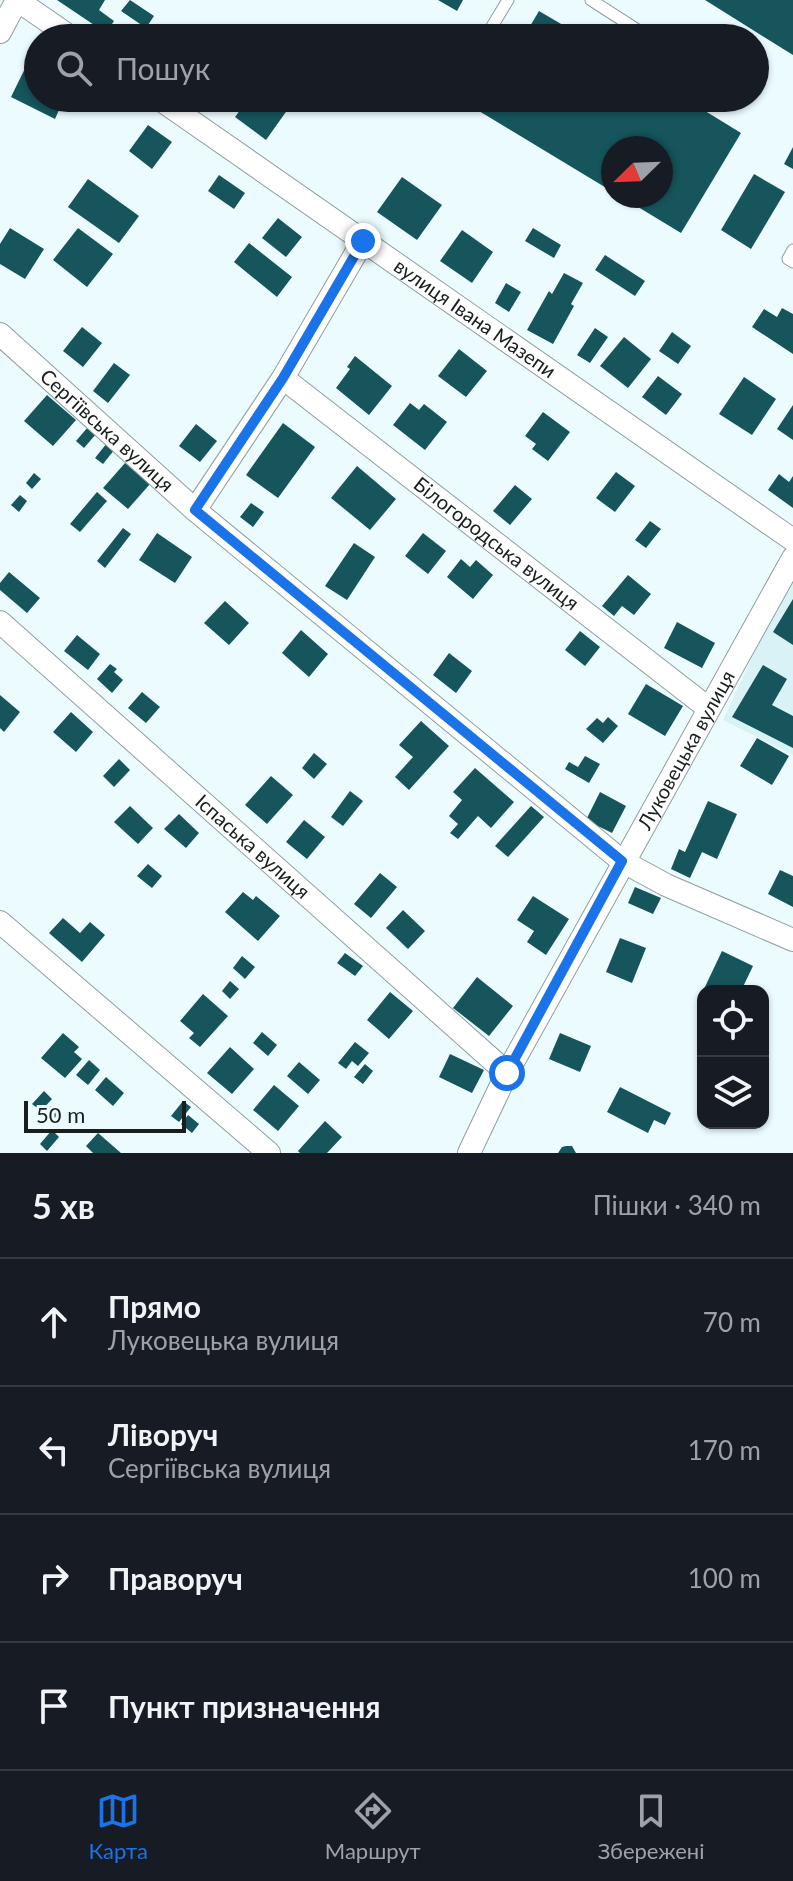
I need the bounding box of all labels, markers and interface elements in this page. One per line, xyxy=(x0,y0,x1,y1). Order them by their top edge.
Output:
search box xyxy=(24,24,769,112)
icon: search xyxy=(52,46,96,90)
text: Пошук xyxy=(116,50,210,86)
north arrow xyxy=(601,136,673,208)
route end xyxy=(345,223,381,259)
street label: вулиця Івана Мазепи xyxy=(390,253,561,382)
street label: Сергіївська вулиця xyxy=(36,363,179,496)
street label: Білогородська вулиця xyxy=(410,471,584,614)
street label: Луковецька вулиця xyxy=(631,666,739,834)
street label: Іспаська вулиця xyxy=(191,789,315,903)
map controls xyxy=(697,985,769,1129)
button: locate xyxy=(697,985,769,1057)
route start xyxy=(489,1055,525,1091)
button: layers xyxy=(697,1057,769,1129)
scale bar xyxy=(24,1097,186,1133)
text: 50 m xyxy=(36,1101,85,1128)
text: 5 хв xyxy=(32,1185,95,1226)
text: Пішки · 340 m xyxy=(593,1189,761,1221)
text: Прямо xyxy=(108,1288,201,1324)
icon: ahead xyxy=(32,1300,76,1344)
text: 70 m xyxy=(703,1306,761,1338)
text: Луковецька вулиця xyxy=(108,1324,339,1356)
text: Ліворуч xyxy=(108,1416,218,1452)
icon: left xyxy=(32,1428,76,1472)
text: 170 m xyxy=(688,1434,761,1466)
text: Сергіївська вулиця xyxy=(108,1452,331,1484)
icon: right xyxy=(32,1556,76,1600)
text: Праворуч xyxy=(108,1560,243,1596)
text: 100 m xyxy=(688,1562,761,1594)
icon: arrive xyxy=(32,1684,76,1728)
text: Пункт призначення xyxy=(108,1688,381,1724)
tab: Карта xyxy=(88,1789,148,1864)
tab: Маршрут xyxy=(325,1789,421,1864)
tab: Збережені xyxy=(598,1789,705,1864)

